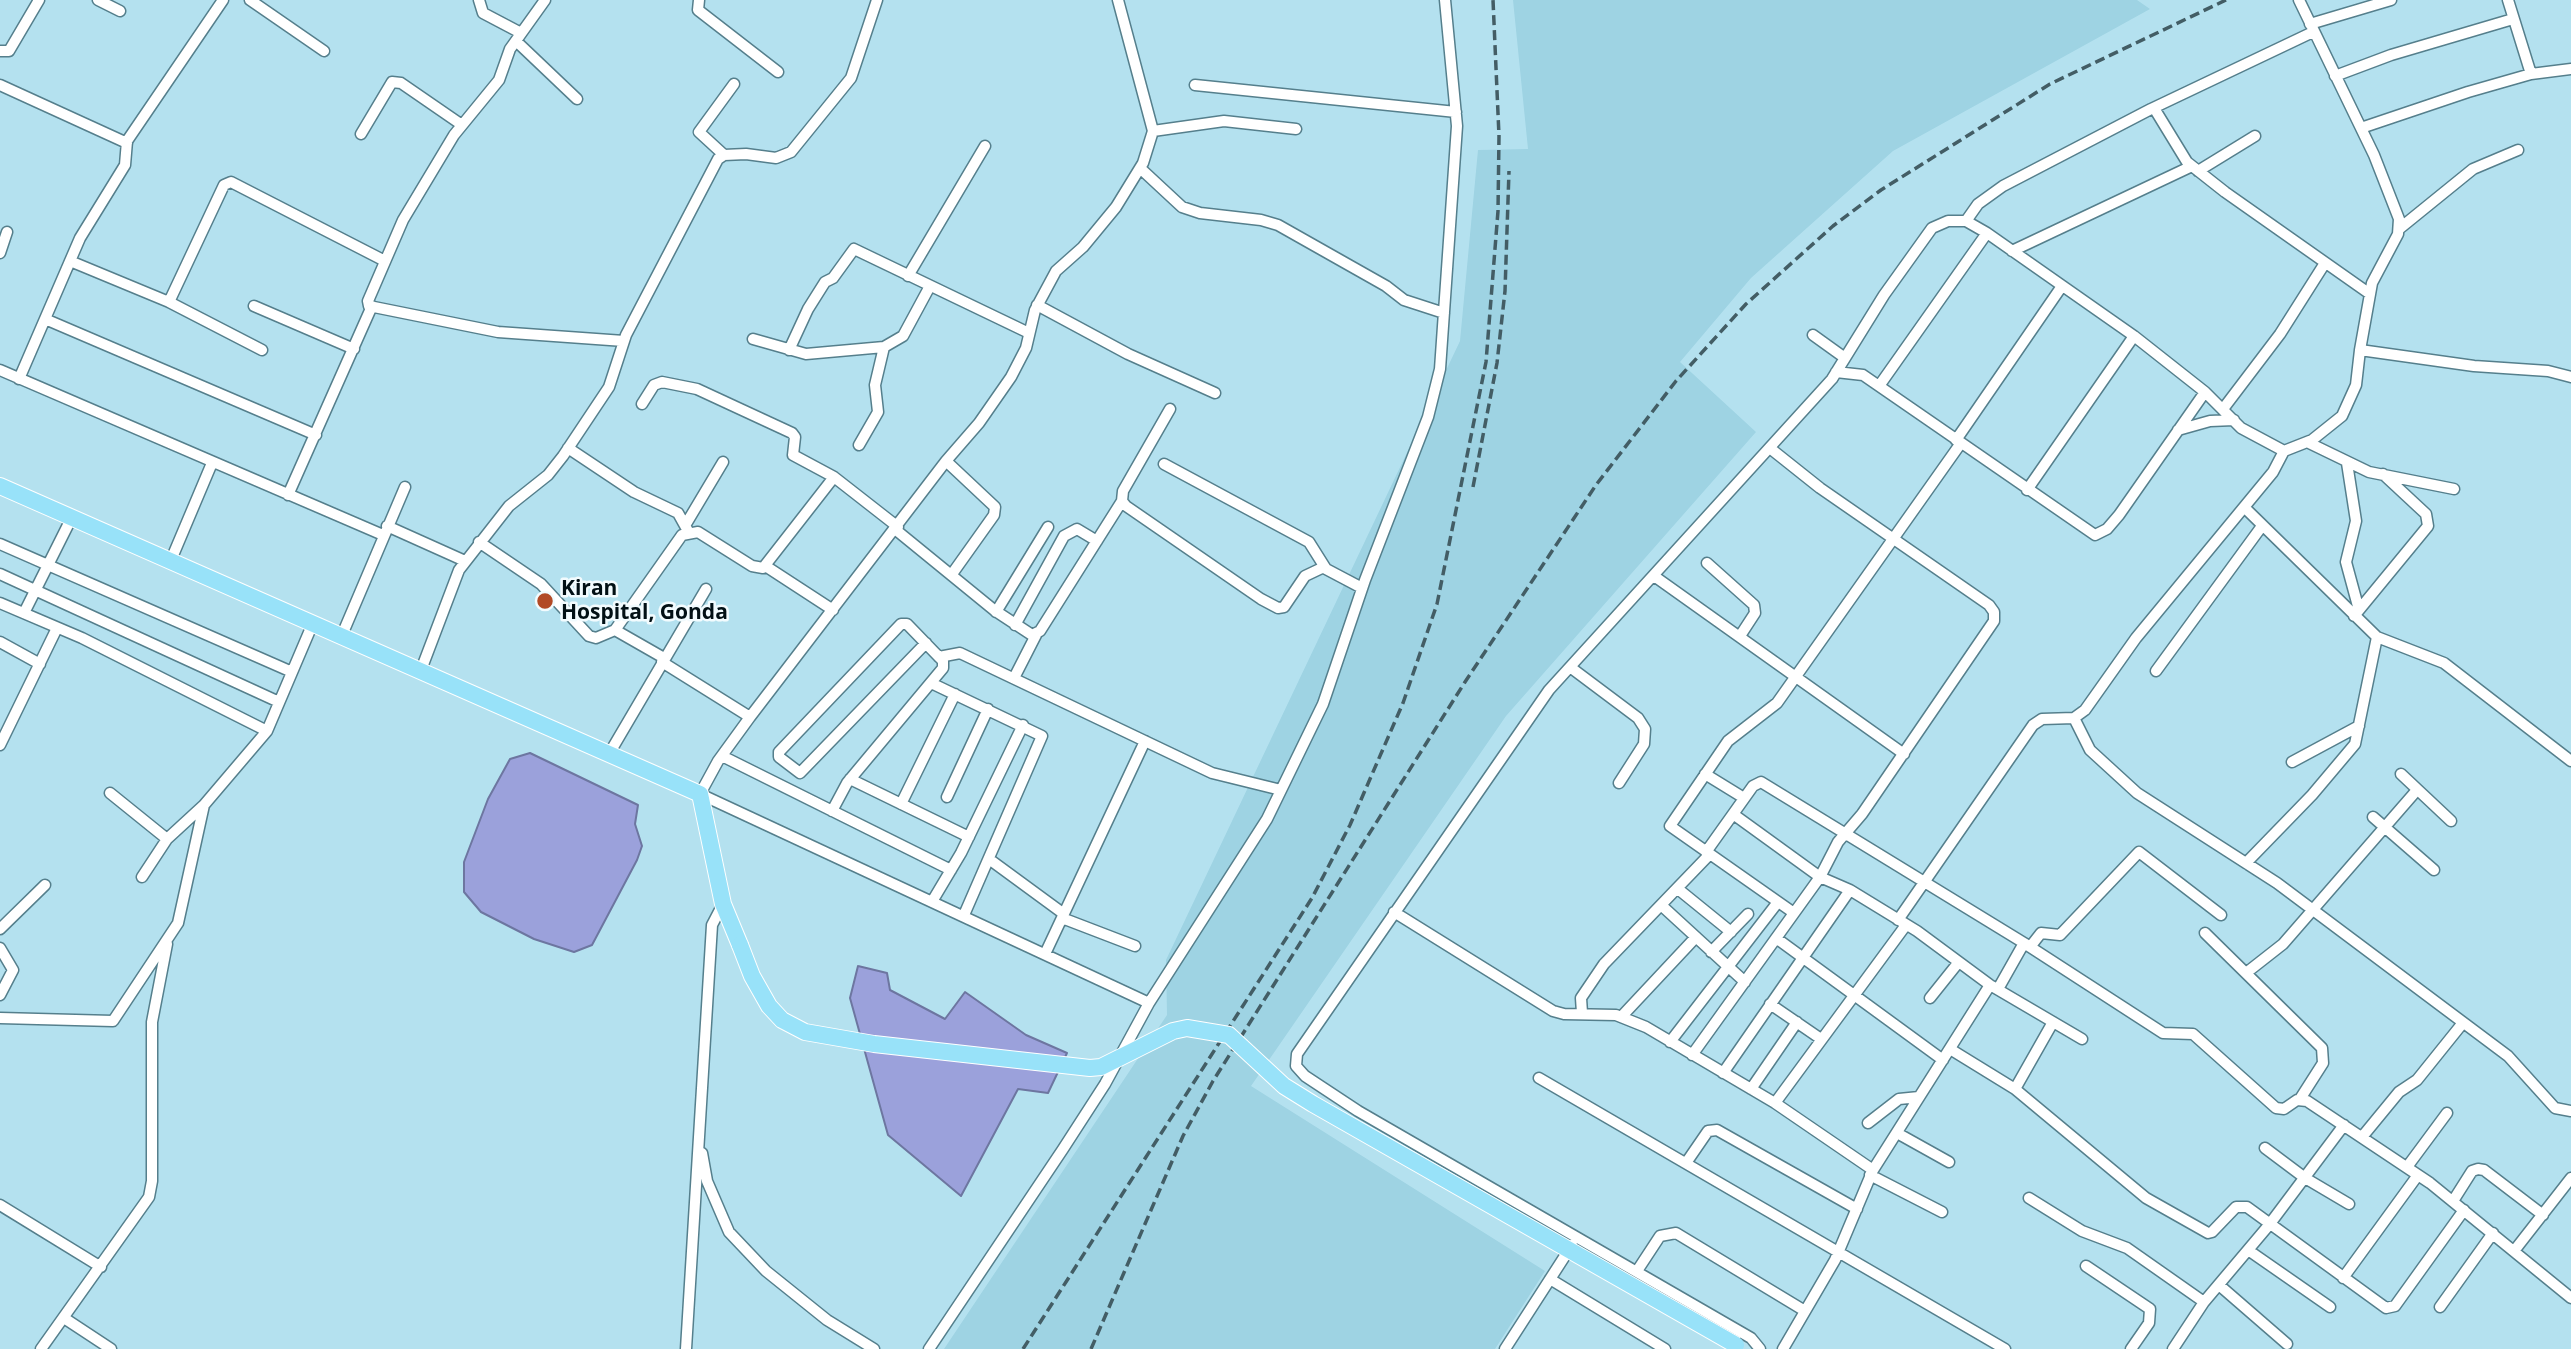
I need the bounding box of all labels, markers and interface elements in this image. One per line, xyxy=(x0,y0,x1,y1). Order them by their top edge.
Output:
place label: Kiran Hospital, Gonda xyxy=(561,576,728,626)
marker: Kiran Hospital, Gonda xyxy=(535,591,555,611)

